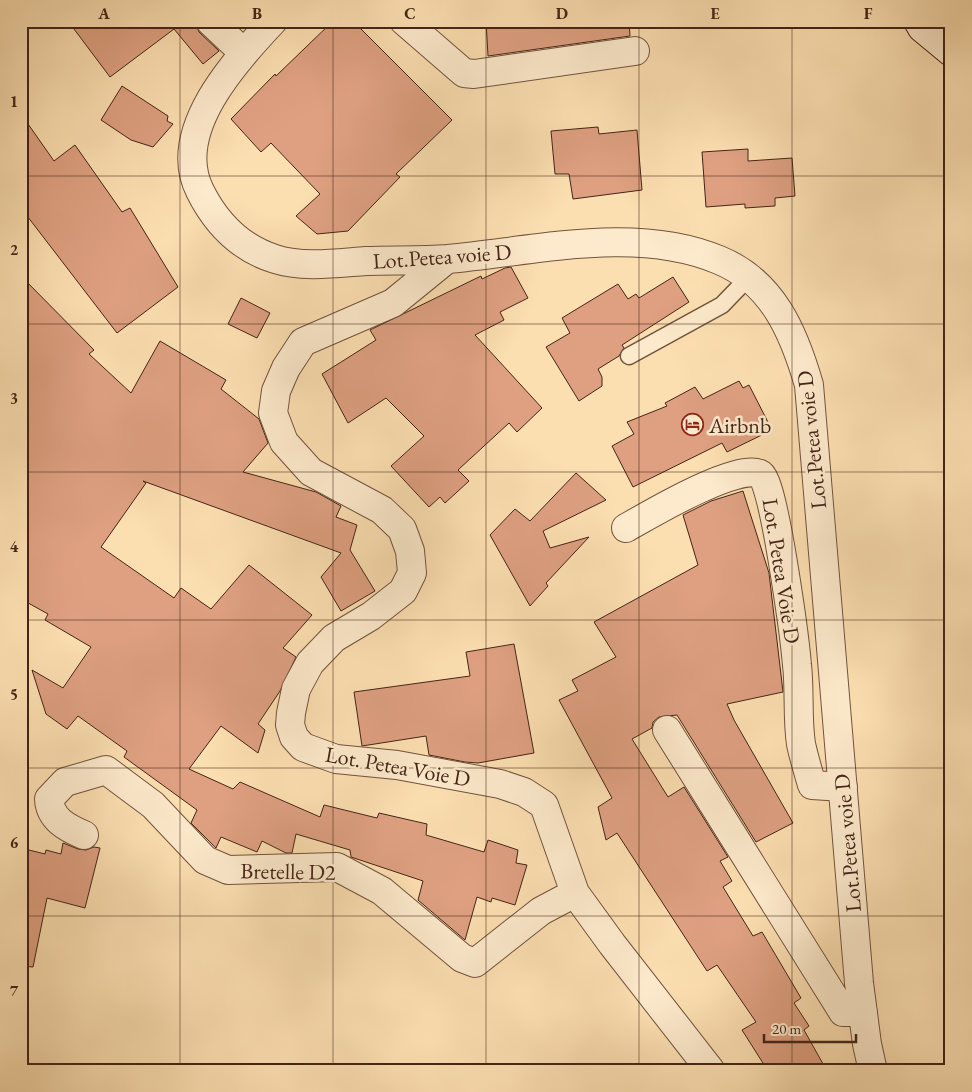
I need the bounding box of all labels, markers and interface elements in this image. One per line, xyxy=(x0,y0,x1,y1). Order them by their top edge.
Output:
text: A xyxy=(97,3,110,24)
text: B xyxy=(252,3,262,24)
text: C xyxy=(404,3,416,24)
text: D xyxy=(556,3,568,24)
text: E xyxy=(710,3,720,24)
text: F xyxy=(864,3,873,24)
text: 1 xyxy=(10,91,18,112)
street label: Lot.Petea voie D xyxy=(372,237,512,276)
text: 2 xyxy=(10,239,19,260)
street label: Lot.Petea voie D xyxy=(790,369,833,511)
text: 3 xyxy=(10,388,18,409)
place label: Airbnb xyxy=(708,411,771,440)
hotel icon: Airbnb xyxy=(681,413,705,437)
street label: Lot. Petea Voie D xyxy=(756,496,807,646)
text: 4 xyxy=(10,536,19,557)
text: 5 xyxy=(10,684,18,705)
street label: Lot. Petea Voie D xyxy=(323,739,473,794)
street label: Lot.Petea voie D xyxy=(827,772,868,913)
text: 6 xyxy=(10,832,19,853)
street label: Bretelle D2 xyxy=(240,856,336,887)
text: 7 xyxy=(10,980,19,1001)
scale bar xyxy=(764,1012,857,1044)
text: 20 m xyxy=(772,1019,801,1038)

